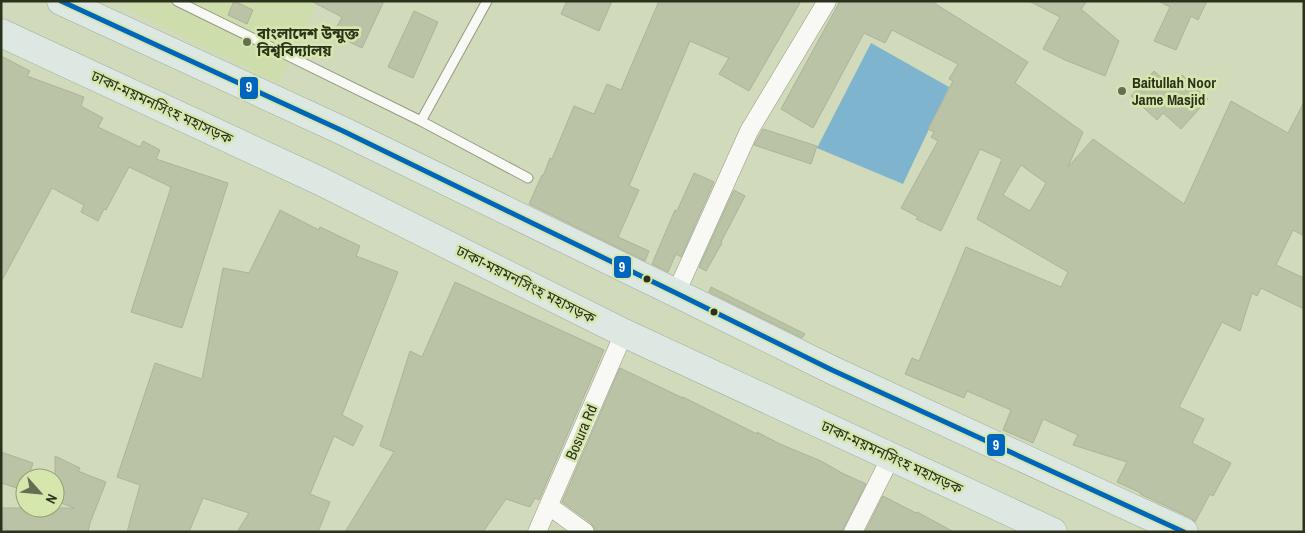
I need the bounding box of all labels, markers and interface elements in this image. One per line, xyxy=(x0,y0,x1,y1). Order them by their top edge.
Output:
place label: বাংলাদেশ উন্মুক্ত বিশ্ববিদ্যালয় xyxy=(256,23,359,61)
marker: বাংলাদেশ উন্মুক্ত বিশ্ববিদ্যালয় xyxy=(241,36,253,48)
street label: ঢাকা-ময়মনসিংহ মহাসড়ক xyxy=(87,65,237,149)
place label: Baitullah Noor Jame Masjid xyxy=(1132,72,1216,110)
line badge: 9 xyxy=(239,76,259,100)
text: 9 xyxy=(246,78,252,96)
marker: Baitullah Noor Jame Masjid xyxy=(1116,85,1128,97)
street label: ঢাকা-ময়মনসিংহ মহাসড়ক xyxy=(452,239,600,329)
line badge: 9 xyxy=(613,255,632,279)
text: 9 xyxy=(619,258,625,276)
unlabelled marker xyxy=(642,274,652,284)
unlabelled marker xyxy=(709,307,719,317)
street label: Bosura Rd xyxy=(560,401,602,463)
street label: ঢাকা-ময়মনসিংহ মহাসড়ক xyxy=(817,415,967,499)
line badge: 9 xyxy=(986,433,1006,457)
text: 9 xyxy=(993,436,999,454)
north arrow xyxy=(15,468,65,518)
text: N xyxy=(42,491,61,507)

